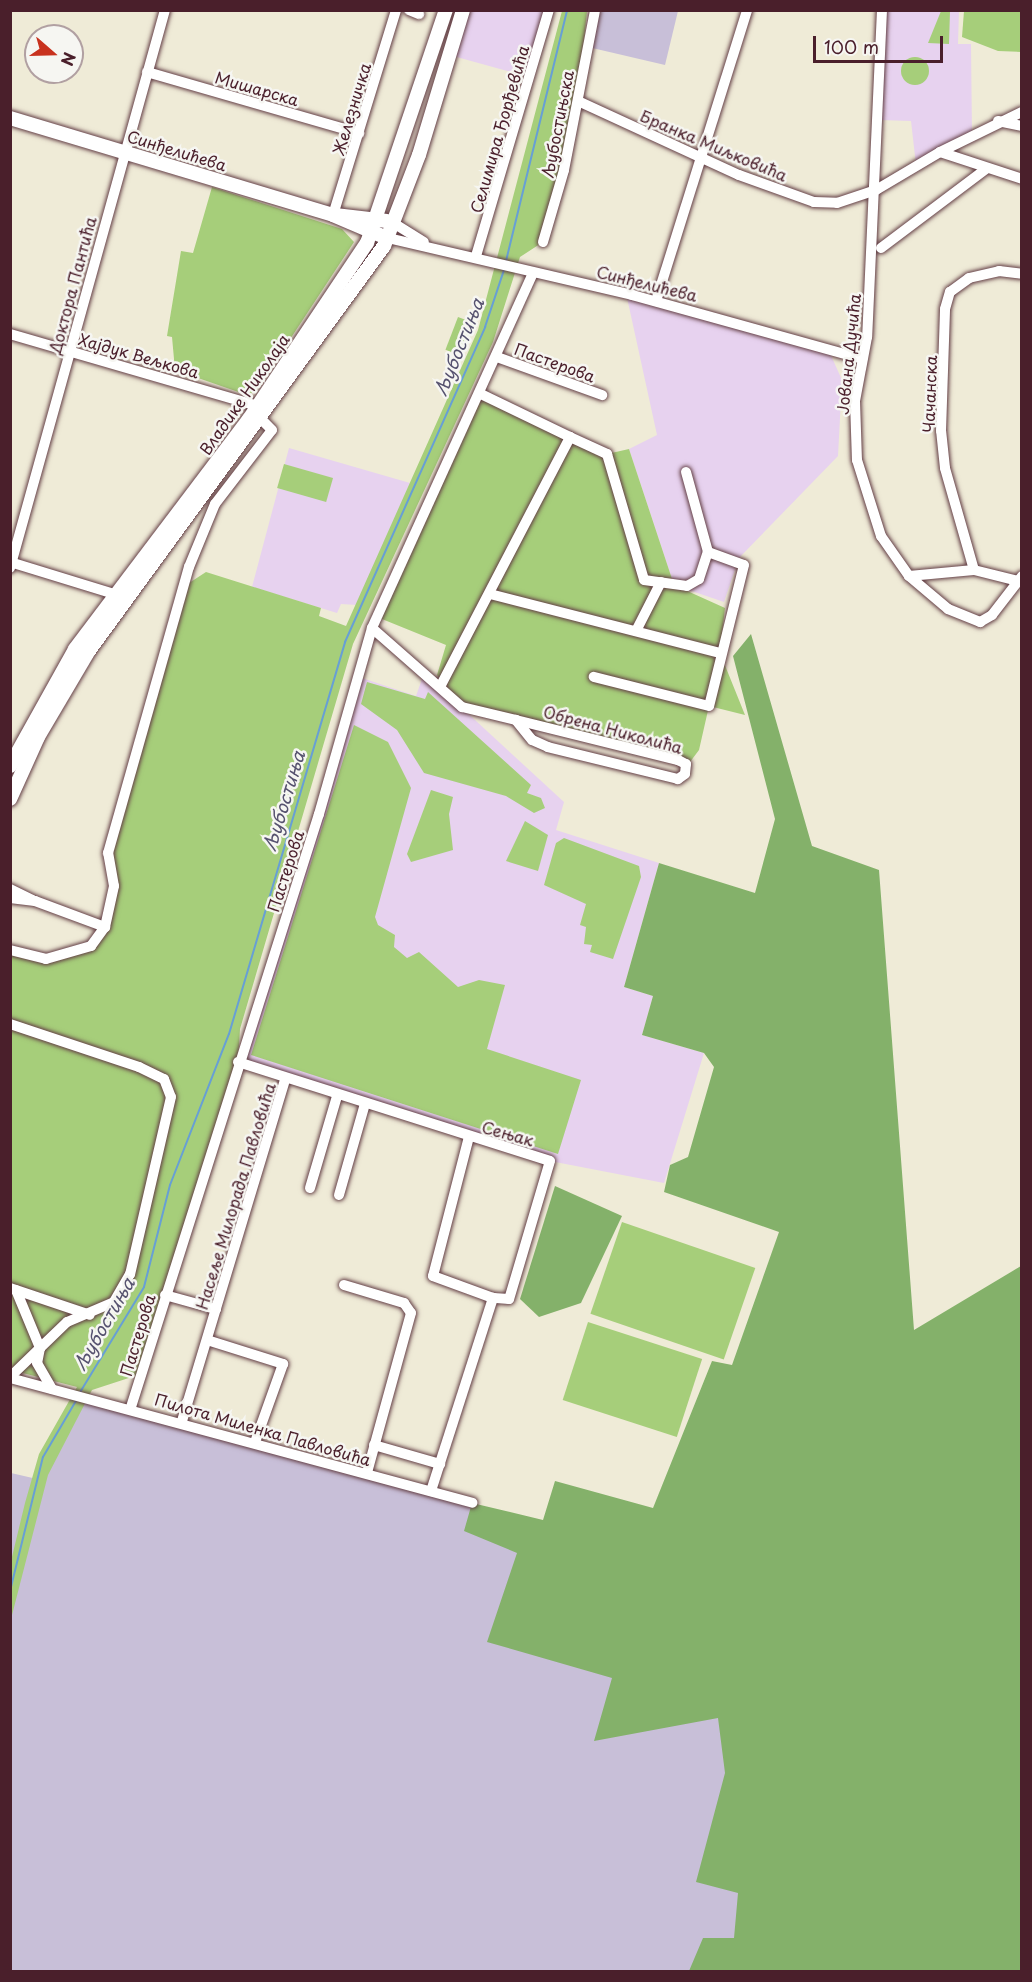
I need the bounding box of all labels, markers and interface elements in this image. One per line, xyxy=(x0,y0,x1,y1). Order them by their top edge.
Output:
north arrow xyxy=(24,24,84,84)
scale bar xyxy=(816,24,946,62)
text: 100 m xyxy=(824,33,879,60)
street label: Селимира Ђорђевића xyxy=(466,43,532,215)
text: N xyxy=(56,49,82,70)
street label: Железничка xyxy=(328,60,374,158)
street label: Мишарска xyxy=(213,67,301,109)
street label: Љубостињска xyxy=(537,69,577,179)
street label: Бранка Миљковића xyxy=(638,105,790,185)
street label: Синђелићева xyxy=(125,126,229,174)
street label: Доктора Пантића xyxy=(45,215,99,355)
street label: Синђелићева xyxy=(595,261,699,305)
street label: Јована Дучића xyxy=(832,292,864,416)
water label: Љубостиња xyxy=(430,295,488,399)
street label: Хајдук Вељкова xyxy=(76,328,202,382)
street label: Владике Николаја xyxy=(195,330,293,458)
street label: Пастерова xyxy=(512,339,598,385)
street label: Чачанска xyxy=(918,355,940,433)
street label: Обрена Николића xyxy=(541,701,685,757)
water label: Љубостиња xyxy=(259,749,309,853)
street label: Пастерова xyxy=(263,828,307,914)
street label: Насеље Милорада Павловића xyxy=(191,1079,279,1313)
street label: Сењак xyxy=(480,1116,536,1150)
water label: Љубостиња xyxy=(69,1274,139,1374)
street label: Пастерова xyxy=(115,1292,159,1378)
street label: Пилота Миленка Павловића xyxy=(152,1389,374,1469)

